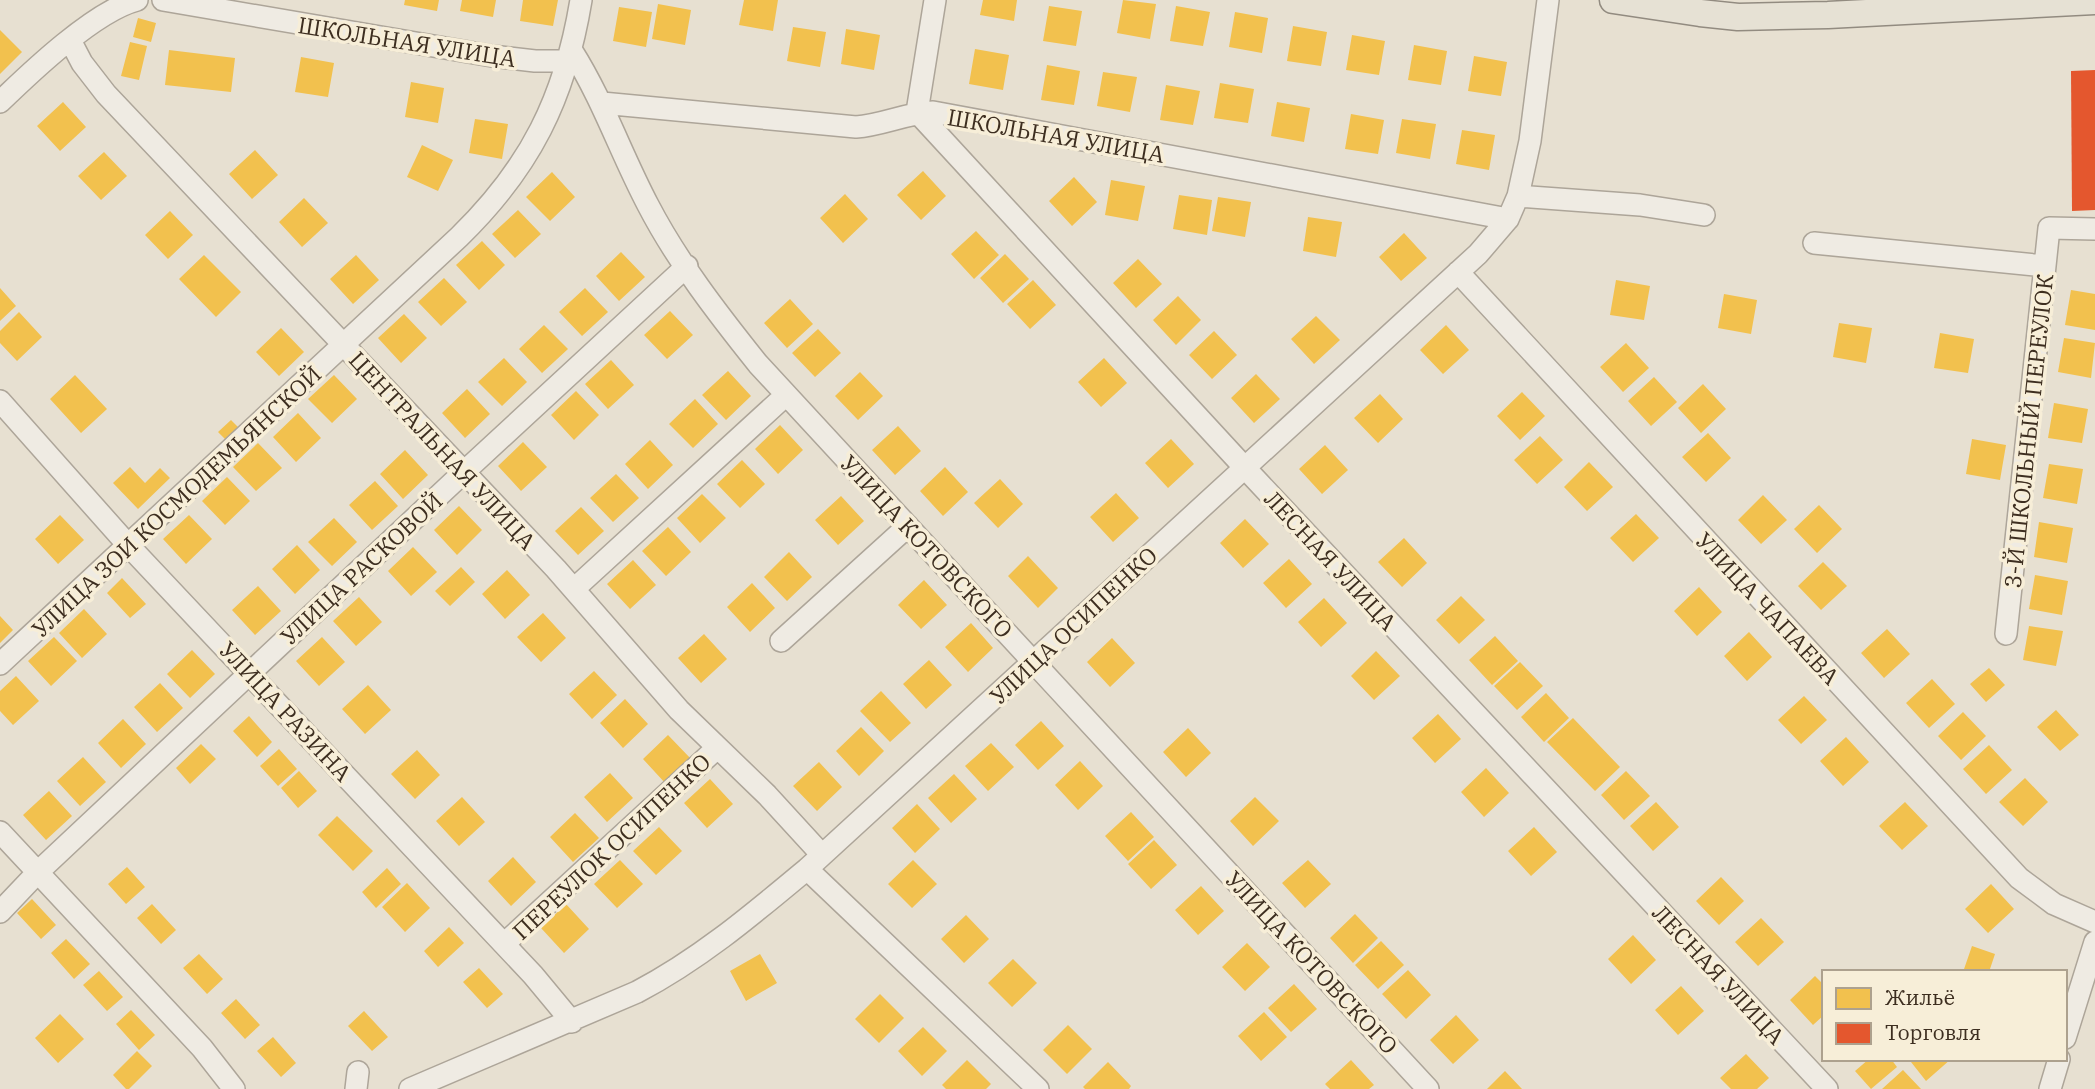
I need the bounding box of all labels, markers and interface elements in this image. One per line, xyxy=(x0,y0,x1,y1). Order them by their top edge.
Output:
street label: ШКОЛЬНАЯ УЛИЦА xyxy=(296,9,518,73)
street label: ШКОЛЬНАЯ УЛИЦА xyxy=(945,101,1167,169)
street label: 3-Й ШКОЛЬНЫЙ ПЕРЕУЛОК xyxy=(1997,272,2059,590)
street label: ЦЕНТРАЛЬНАЯ УЛИЦА xyxy=(343,344,543,556)
street label: УЛИЦА ЗОИ КОСМОДЕМЬЯНСКОЙ xyxy=(25,359,327,643)
street label: УЛИЦА КОТОВСКОГО xyxy=(834,448,1020,644)
street label: ЛЕСНАЯ УЛИЦА xyxy=(1258,484,1404,637)
street label: УЛИЦА РАСКОВОЙ xyxy=(274,485,448,651)
street label: УЛИЦА ЧАПАЕВА xyxy=(1690,525,1847,691)
street label: УЛИЦА ОСИПЕНКО xyxy=(983,540,1163,710)
street label: УЛИЦА РАЗИНА xyxy=(213,635,359,787)
street label: ПЕРЕУЛОК ОСИПЕНКО xyxy=(506,746,716,946)
street label: УЛИЦА КОТОВСКОГО xyxy=(1219,864,1405,1060)
street label: ЛЕСНАЯ УЛИЦА xyxy=(1646,898,1792,1051)
legend xyxy=(1822,970,2067,1061)
text: Жильё xyxy=(1885,983,1955,1011)
text: Торговля xyxy=(1885,1018,1981,1046)

